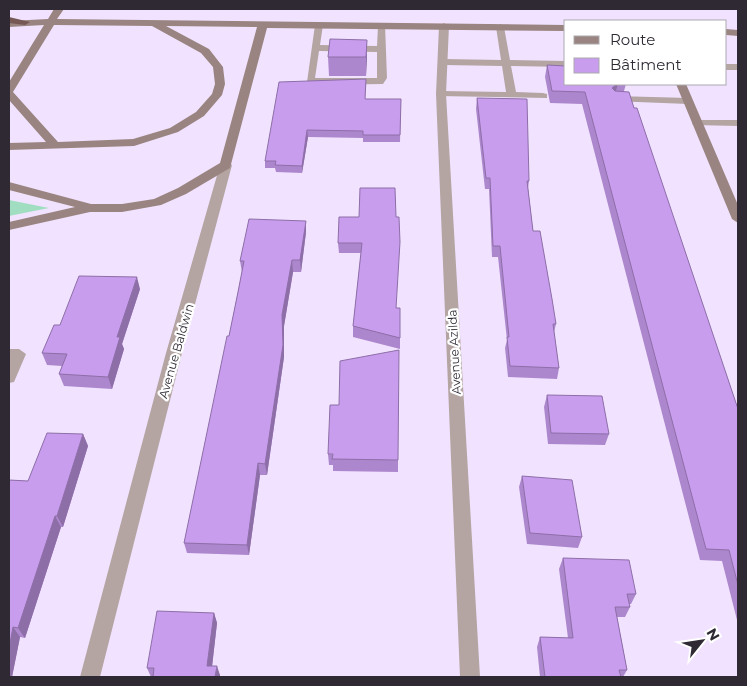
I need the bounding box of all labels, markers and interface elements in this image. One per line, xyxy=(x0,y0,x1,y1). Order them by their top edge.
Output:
legend xyxy=(564,20,727,85)
text: Route xyxy=(610,30,655,49)
text: Bâtiment xyxy=(610,55,682,74)
street label: Avenue Baldwin xyxy=(155,302,197,400)
street label: Avenue Azilda xyxy=(444,309,464,395)
north arrow xyxy=(677,616,727,666)
text: N xyxy=(703,625,724,644)

